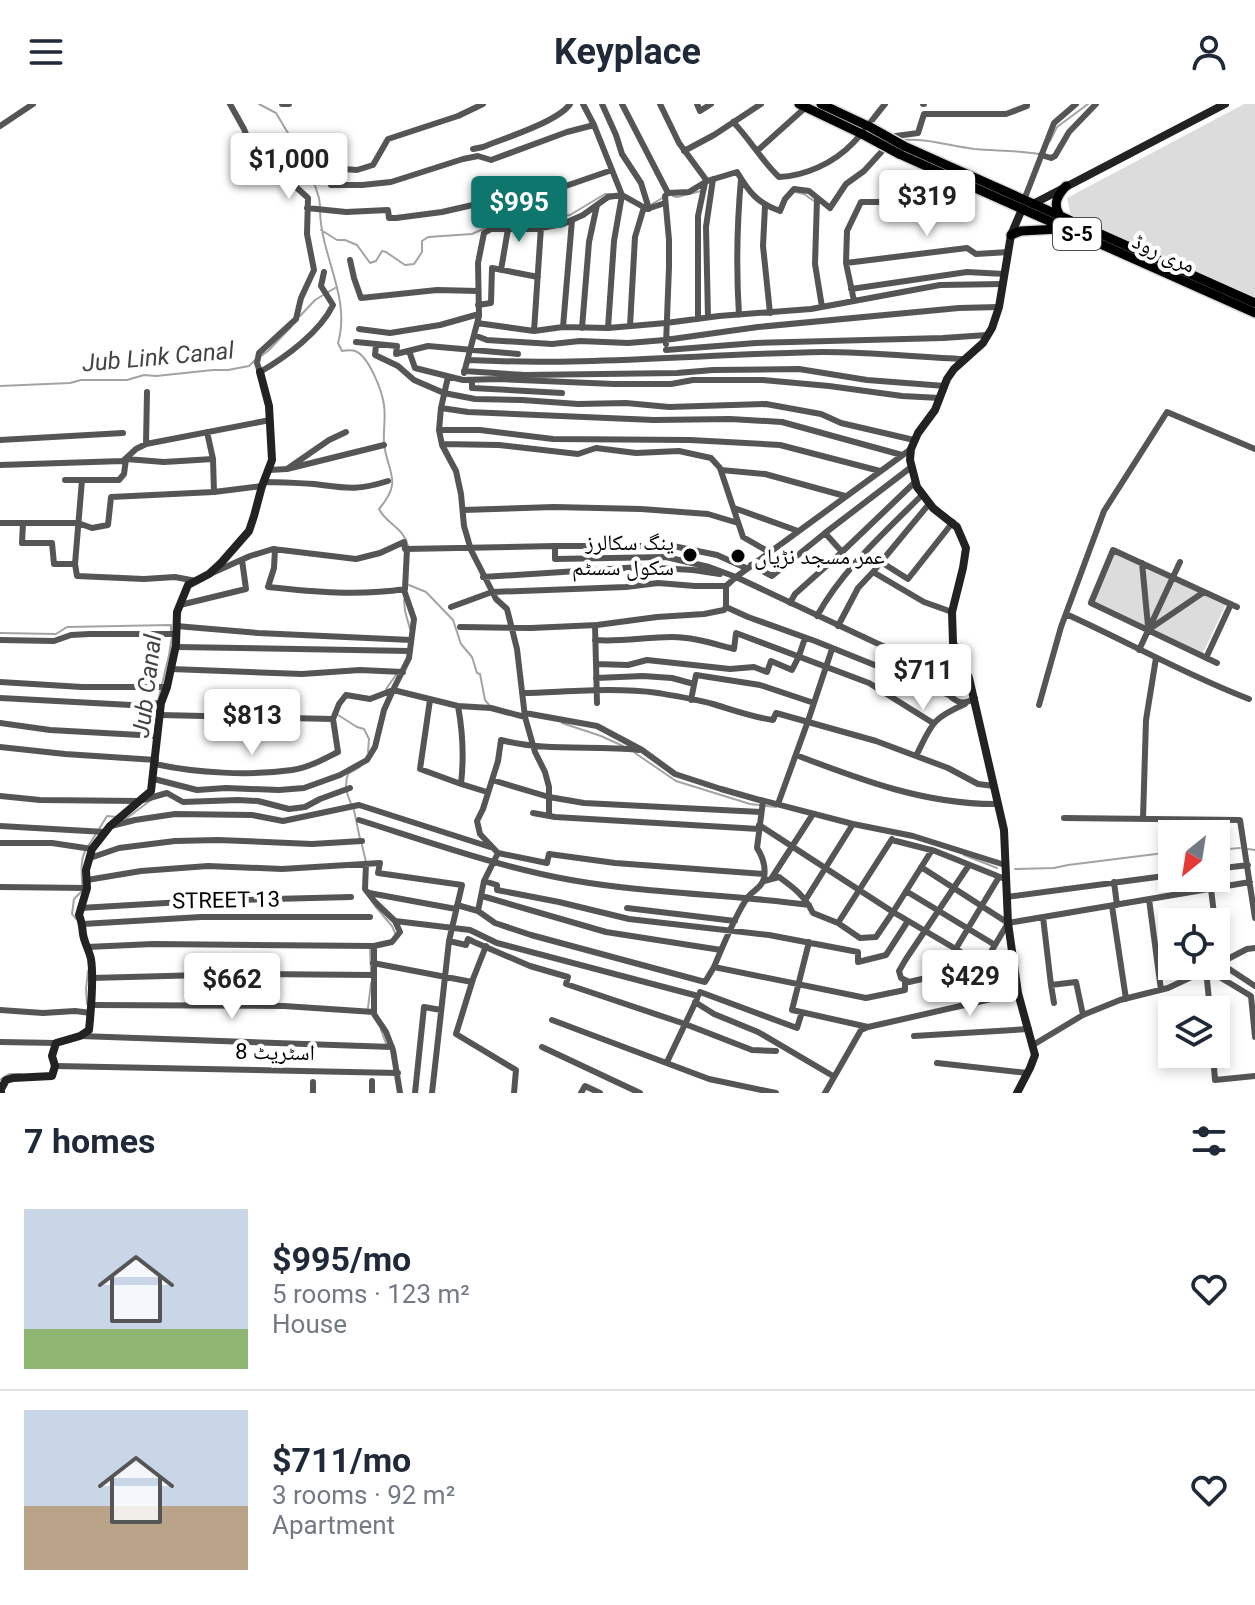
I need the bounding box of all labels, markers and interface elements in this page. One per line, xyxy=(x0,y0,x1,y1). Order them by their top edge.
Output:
icon: menu xyxy=(24,30,68,74)
icon: person xyxy=(1187,30,1231,74)
text: Keyplace xyxy=(554,31,701,73)
pin: $1,000 xyxy=(224,133,354,201)
text: $1,000 xyxy=(249,144,329,174)
pin: $319 xyxy=(880,170,974,238)
pin: $995 xyxy=(472,176,566,244)
text: $319 xyxy=(897,181,957,211)
text: $995 xyxy=(489,187,549,217)
road number: S-5 xyxy=(1053,218,1101,250)
street label: مری روڈ xyxy=(1128,228,1199,279)
water label: Jub Link Canal xyxy=(81,336,235,378)
place label: ینگ سکالرز سکول سسٹم xyxy=(572,530,674,582)
place label: عمر مسجد نڑیاں xyxy=(754,544,885,570)
marker: ینگ سکالرز سکول سسٹم xyxy=(681,546,699,564)
marker: عمر مسجد نڑیاں xyxy=(729,547,747,565)
water label: Jub Canal xyxy=(127,633,167,739)
pin: $711 xyxy=(876,644,970,712)
text: $711 xyxy=(893,655,953,685)
pin: $813 xyxy=(205,689,299,757)
text: $813 xyxy=(222,700,282,730)
north arrow xyxy=(1158,820,1230,892)
map controls xyxy=(1158,820,1230,1068)
street label: STREET 13 xyxy=(172,887,280,913)
button: locate xyxy=(1158,908,1230,980)
pin: $429 xyxy=(923,950,1017,1018)
pin: $662 xyxy=(185,953,279,1021)
text: $429 xyxy=(940,961,1000,991)
text: $662 xyxy=(202,964,262,994)
button: layers xyxy=(1158,996,1230,1068)
street label: اسٹریٹ 8 xyxy=(235,1039,315,1065)
icon: filters xyxy=(1187,1119,1231,1163)
text: 7 homes xyxy=(24,1121,155,1161)
text: $995/mo xyxy=(272,1239,411,1279)
icon: home xyxy=(88,1241,184,1337)
icon: heart xyxy=(1187,1267,1231,1311)
text: 5 rooms · 123 m² xyxy=(272,1279,470,1309)
text: House xyxy=(272,1309,347,1339)
text: $711/mo xyxy=(272,1440,411,1480)
icon: home xyxy=(88,1442,184,1538)
icon: heart xyxy=(1187,1468,1231,1512)
text: 3 rooms · 92 m² xyxy=(272,1480,455,1510)
text: Apartment xyxy=(272,1510,395,1540)

